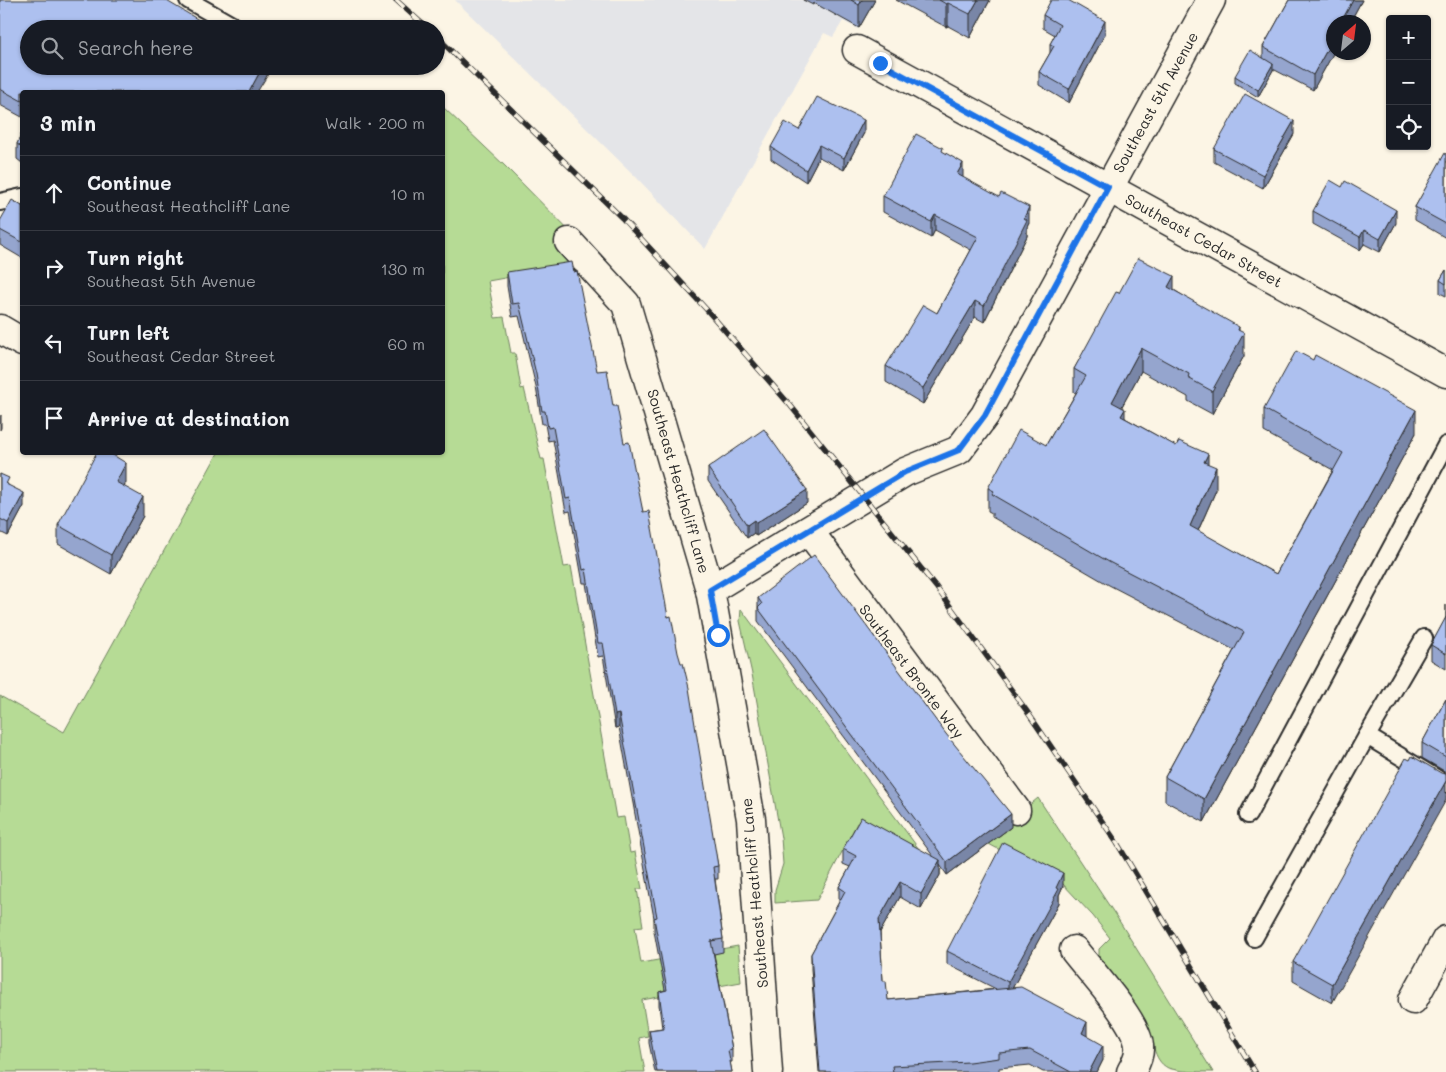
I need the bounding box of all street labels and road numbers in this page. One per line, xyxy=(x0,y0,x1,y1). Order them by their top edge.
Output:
street label: Southeast 5th Avenue xyxy=(1108,28,1202,176)
street label: Southeast Cedar Street xyxy=(1122,188,1286,292)
street label: Southeast Heathcliff Lane xyxy=(643,387,715,575)
street label: Southeast Bronte Way xyxy=(855,600,969,742)
street label: Southeast Heathcliff Lane xyxy=(736,797,772,989)

